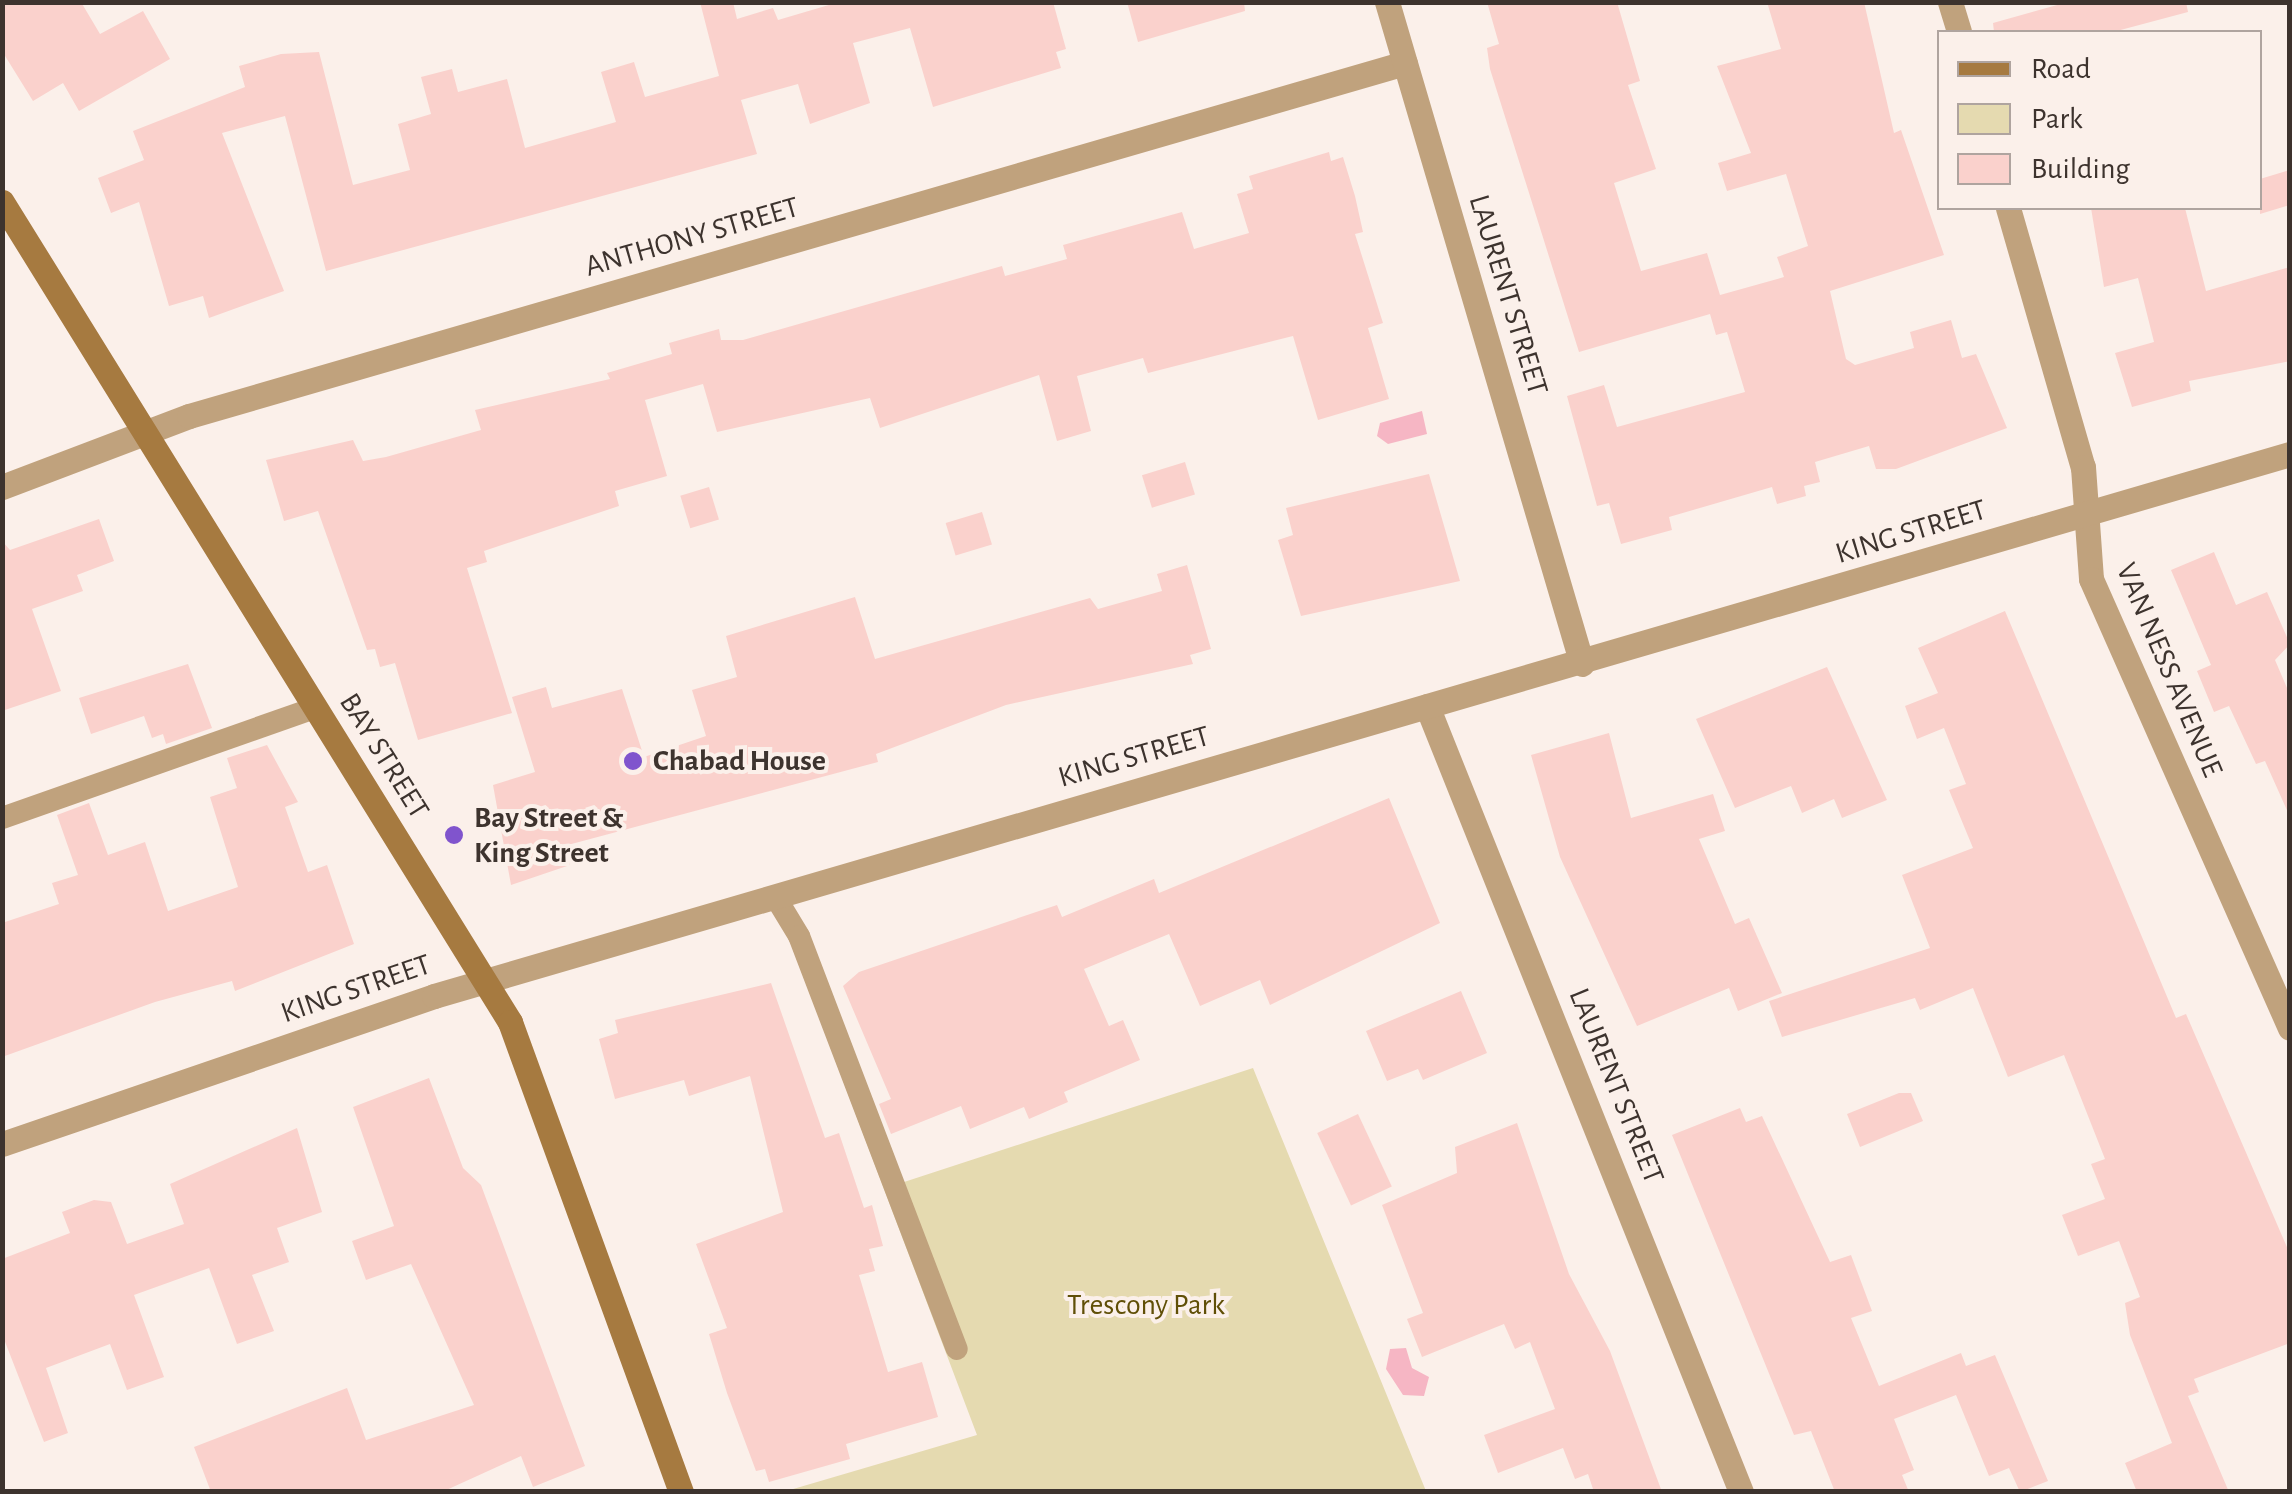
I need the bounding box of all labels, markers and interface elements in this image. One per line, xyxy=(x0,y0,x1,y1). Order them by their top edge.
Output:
legend xyxy=(1937,30,2262,210)
text: Road xyxy=(2031,54,2091,84)
text: Park xyxy=(2031,104,2083,134)
text: Building xyxy=(2031,154,2130,184)
street label: ANTHONY STREET xyxy=(581,189,803,285)
street label: LAURENT STREET xyxy=(1460,190,1556,400)
street label: KING STREET xyxy=(1831,492,1991,572)
street label: VAN NESS AVENUE xyxy=(2108,558,2230,782)
street label: BAY STREET xyxy=(331,686,437,826)
street label: KING STREET xyxy=(1054,718,1214,796)
place label: Chabad House xyxy=(653,743,826,779)
marker: Chabad House xyxy=(622,750,644,772)
place label: Bay Street & King Street xyxy=(474,800,623,870)
marker: Bay Street & King Street xyxy=(443,824,465,846)
street label: KING STREET xyxy=(276,947,436,1031)
street label: LAURENT STREET xyxy=(1560,983,1672,1189)
park label: Trescony Park xyxy=(1067,1287,1225,1323)

